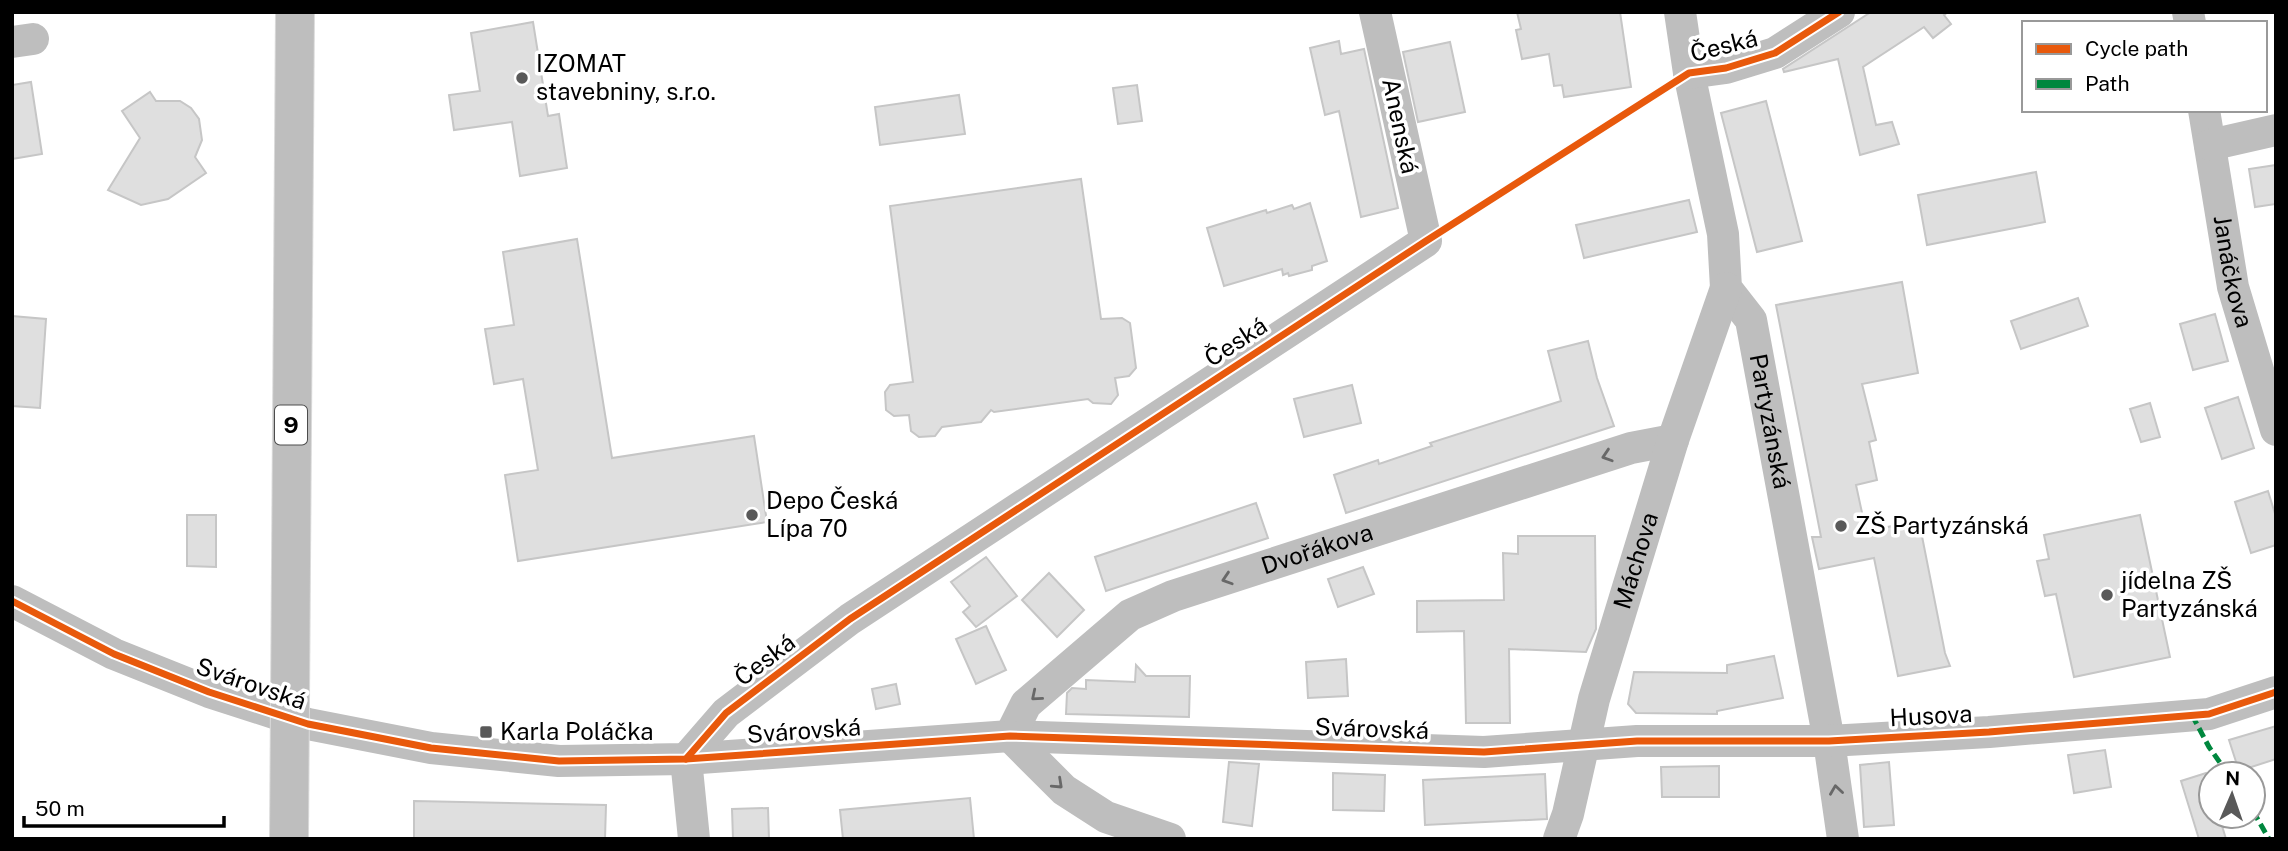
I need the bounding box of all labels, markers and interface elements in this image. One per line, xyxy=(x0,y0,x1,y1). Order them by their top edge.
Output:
legend xyxy=(2022,21,2267,112)
street label: Česká xyxy=(1687,23,1760,67)
text: Cycle path xyxy=(2085,36,2188,61)
place label: IZOMAT stavebniny, s.r.o. xyxy=(536,49,716,105)
marker: IZOMAT stavebniny, s.r.o. xyxy=(514,70,530,86)
text: Path xyxy=(2085,71,2130,96)
street label: Anenská xyxy=(1377,76,1425,176)
street label: Janáčkova xyxy=(2208,213,2259,331)
street label: Česká xyxy=(1199,311,1272,372)
street label: Partyzánská xyxy=(1745,351,1797,491)
road number: 9 xyxy=(275,406,307,444)
one-way arrow xyxy=(1601,448,1613,462)
place label: Depo Česká Lípa 70 xyxy=(766,486,898,542)
marker: Depo Česká Lípa 70 xyxy=(744,507,760,523)
street label: Máchova xyxy=(1607,509,1663,612)
place label: ZŠ Partyzánská xyxy=(1855,511,2029,539)
street label: Dvořákova xyxy=(1257,517,1376,580)
marker: ZŠ Partyzánská xyxy=(1833,518,1849,534)
place label: jídelna ZŠ Partyzánská xyxy=(2120,566,2258,622)
one-way arrow xyxy=(1221,571,1234,585)
marker: jídelna ZŠ Partyzánská xyxy=(2099,587,2115,603)
street label: Česká xyxy=(729,627,800,691)
street label: Svárovská xyxy=(193,651,310,715)
one-way arrow xyxy=(1031,688,1044,700)
street label: Husova xyxy=(1889,699,1973,731)
street label: Svárovská xyxy=(746,712,862,748)
street label: Svárovská xyxy=(1314,712,1430,744)
place label: Karla Poláčka xyxy=(500,717,654,745)
marker: Karla Poláčka xyxy=(478,724,494,740)
north arrow xyxy=(2197,760,2267,830)
text: N xyxy=(2225,767,2240,789)
one-way arrow xyxy=(1050,776,1063,788)
scale bar xyxy=(24,784,224,828)
one-way arrow xyxy=(1829,784,1844,796)
text: 50 m xyxy=(35,796,85,821)

